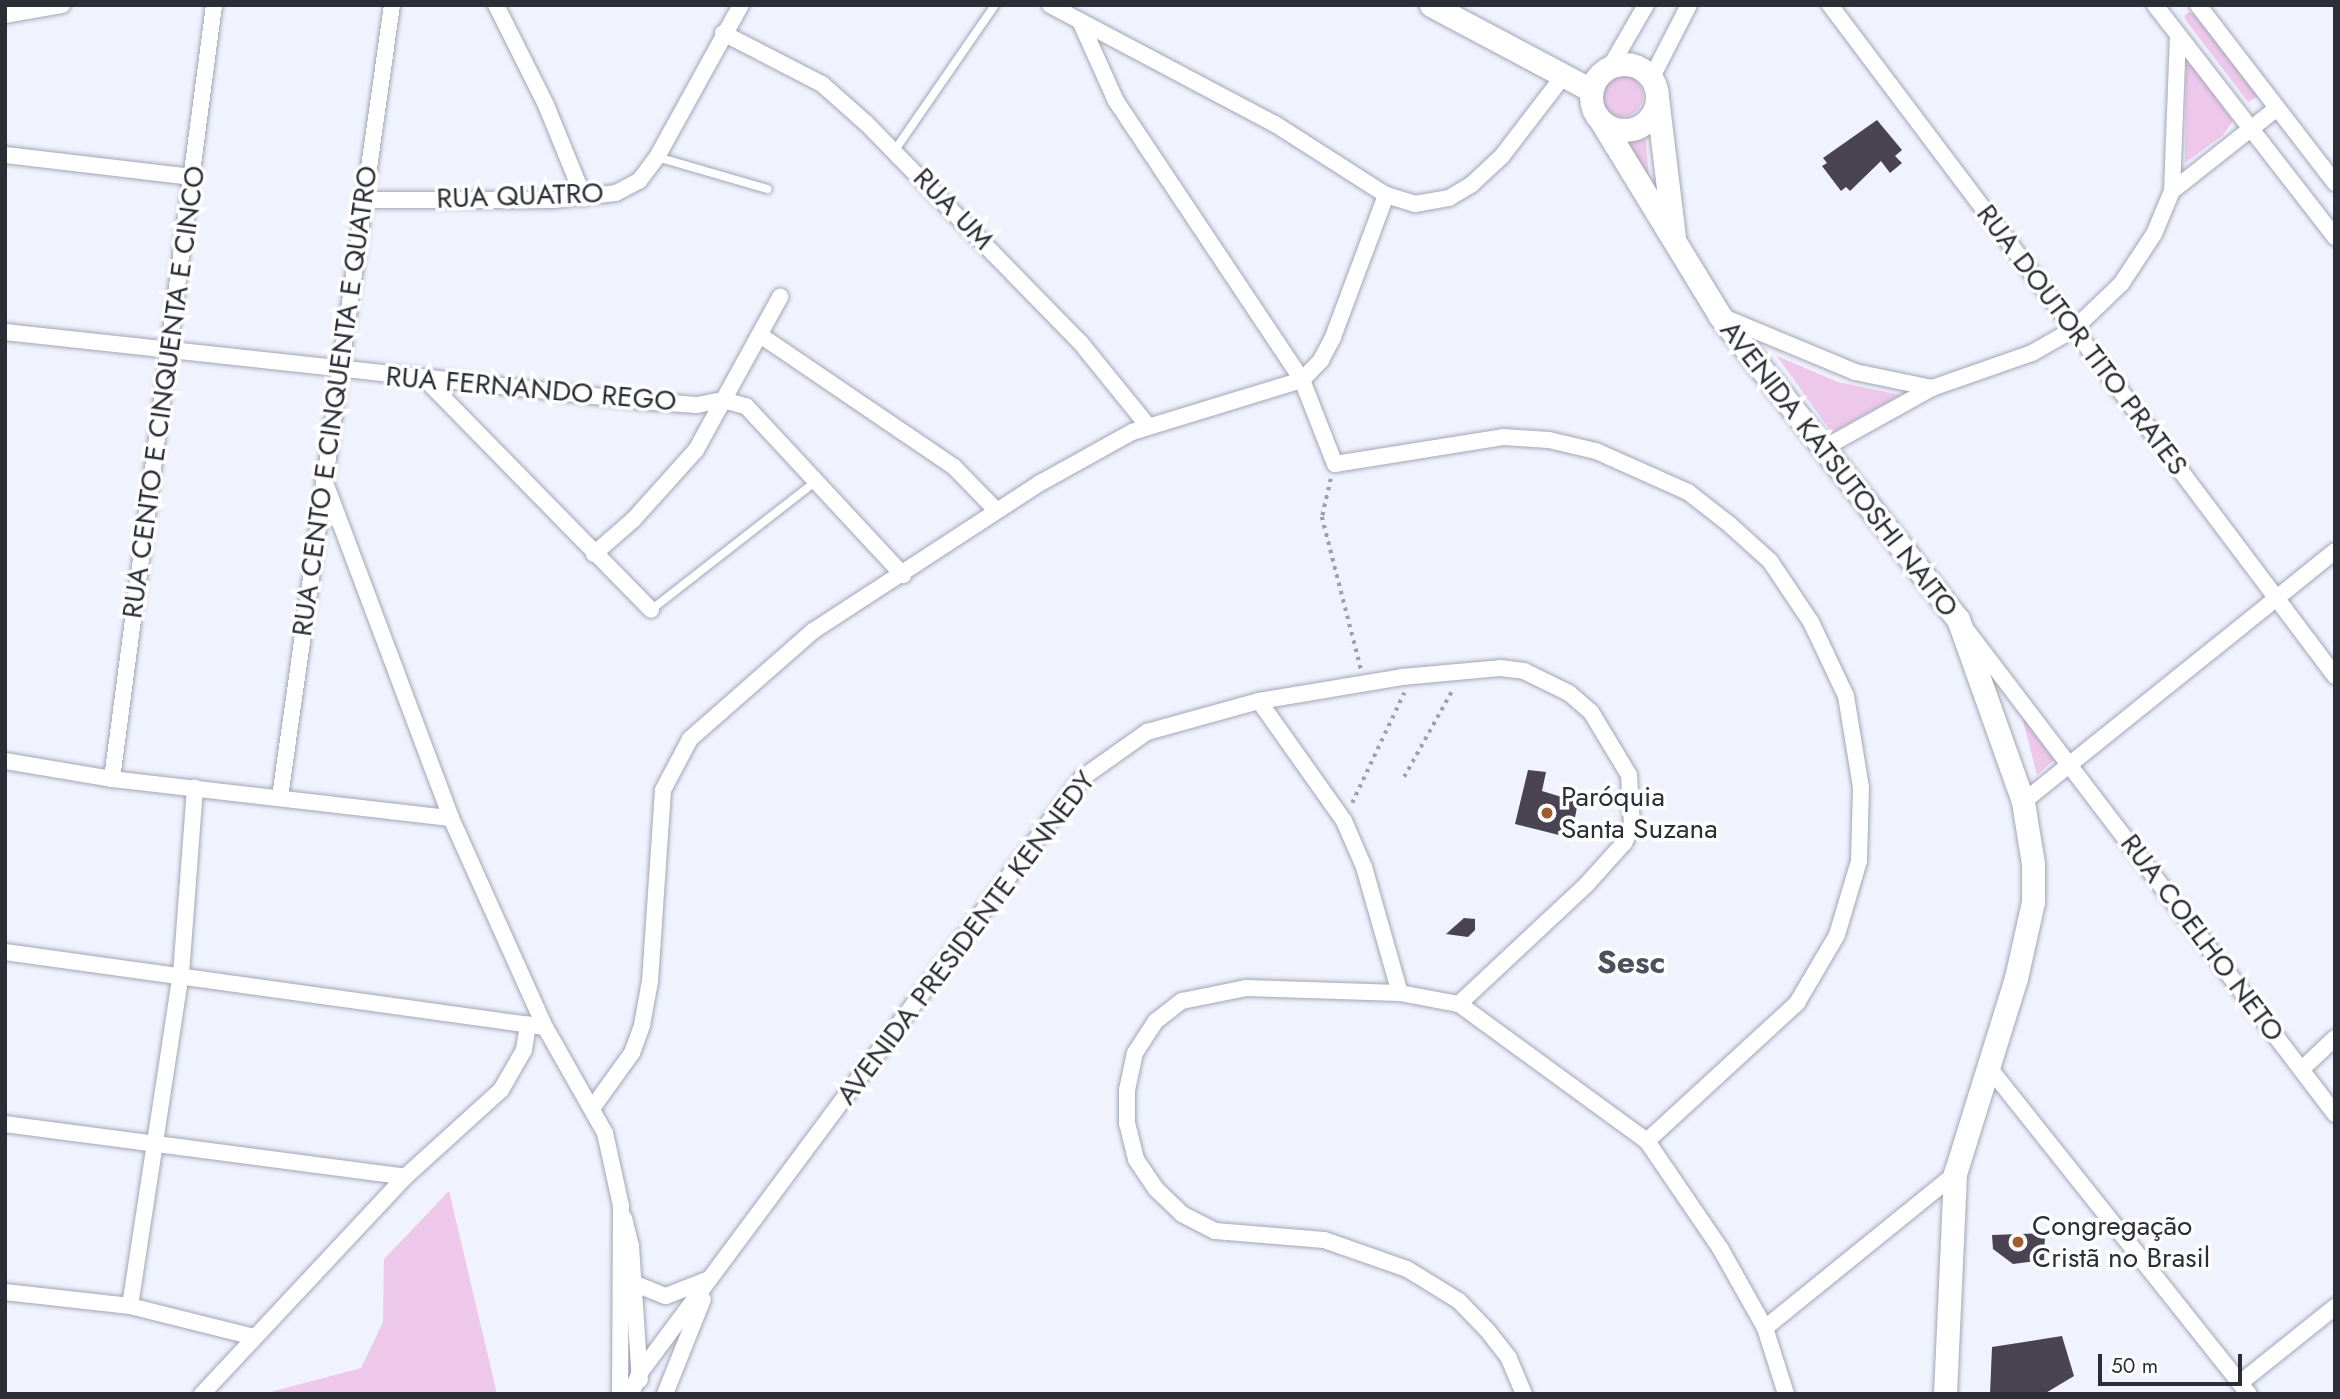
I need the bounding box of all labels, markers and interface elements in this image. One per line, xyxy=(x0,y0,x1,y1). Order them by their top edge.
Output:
street label: RUA UM xyxy=(906,161,1000,257)
street label: RUA CENTO E CINQUENTA E CINCO xyxy=(116,164,212,620)
street label: RUA CENTO E CINQUENTA E QUATRO xyxy=(285,164,385,638)
street label: RUA QUATRO xyxy=(436,176,604,216)
street label: RUA DOUTOR TITO PRATES xyxy=(1969,198,2195,482)
street label: AVENIDA KATSUTOSHI NAITO xyxy=(1713,314,1965,624)
street label: RUA FERNANDO REGO xyxy=(384,360,678,418)
street label: AVENIDA PRESIDENTE KENNEDY xyxy=(830,765,1102,1111)
place label: Paróquia Santa Suzana xyxy=(1561,780,1718,846)
marker: Paróquia Santa Suzana xyxy=(1539,805,1555,821)
street label: RUA COELHO NETO xyxy=(2113,828,2291,1048)
district label: Sesc xyxy=(1597,943,1665,981)
place label: Congregação Cristã no Brasil xyxy=(2032,1209,2210,1275)
marker: Congregação Cristã no Brasil xyxy=(2010,1234,2026,1250)
scale bar xyxy=(2102,1340,2246,1384)
text: 50 m xyxy=(2111,1351,2158,1381)

